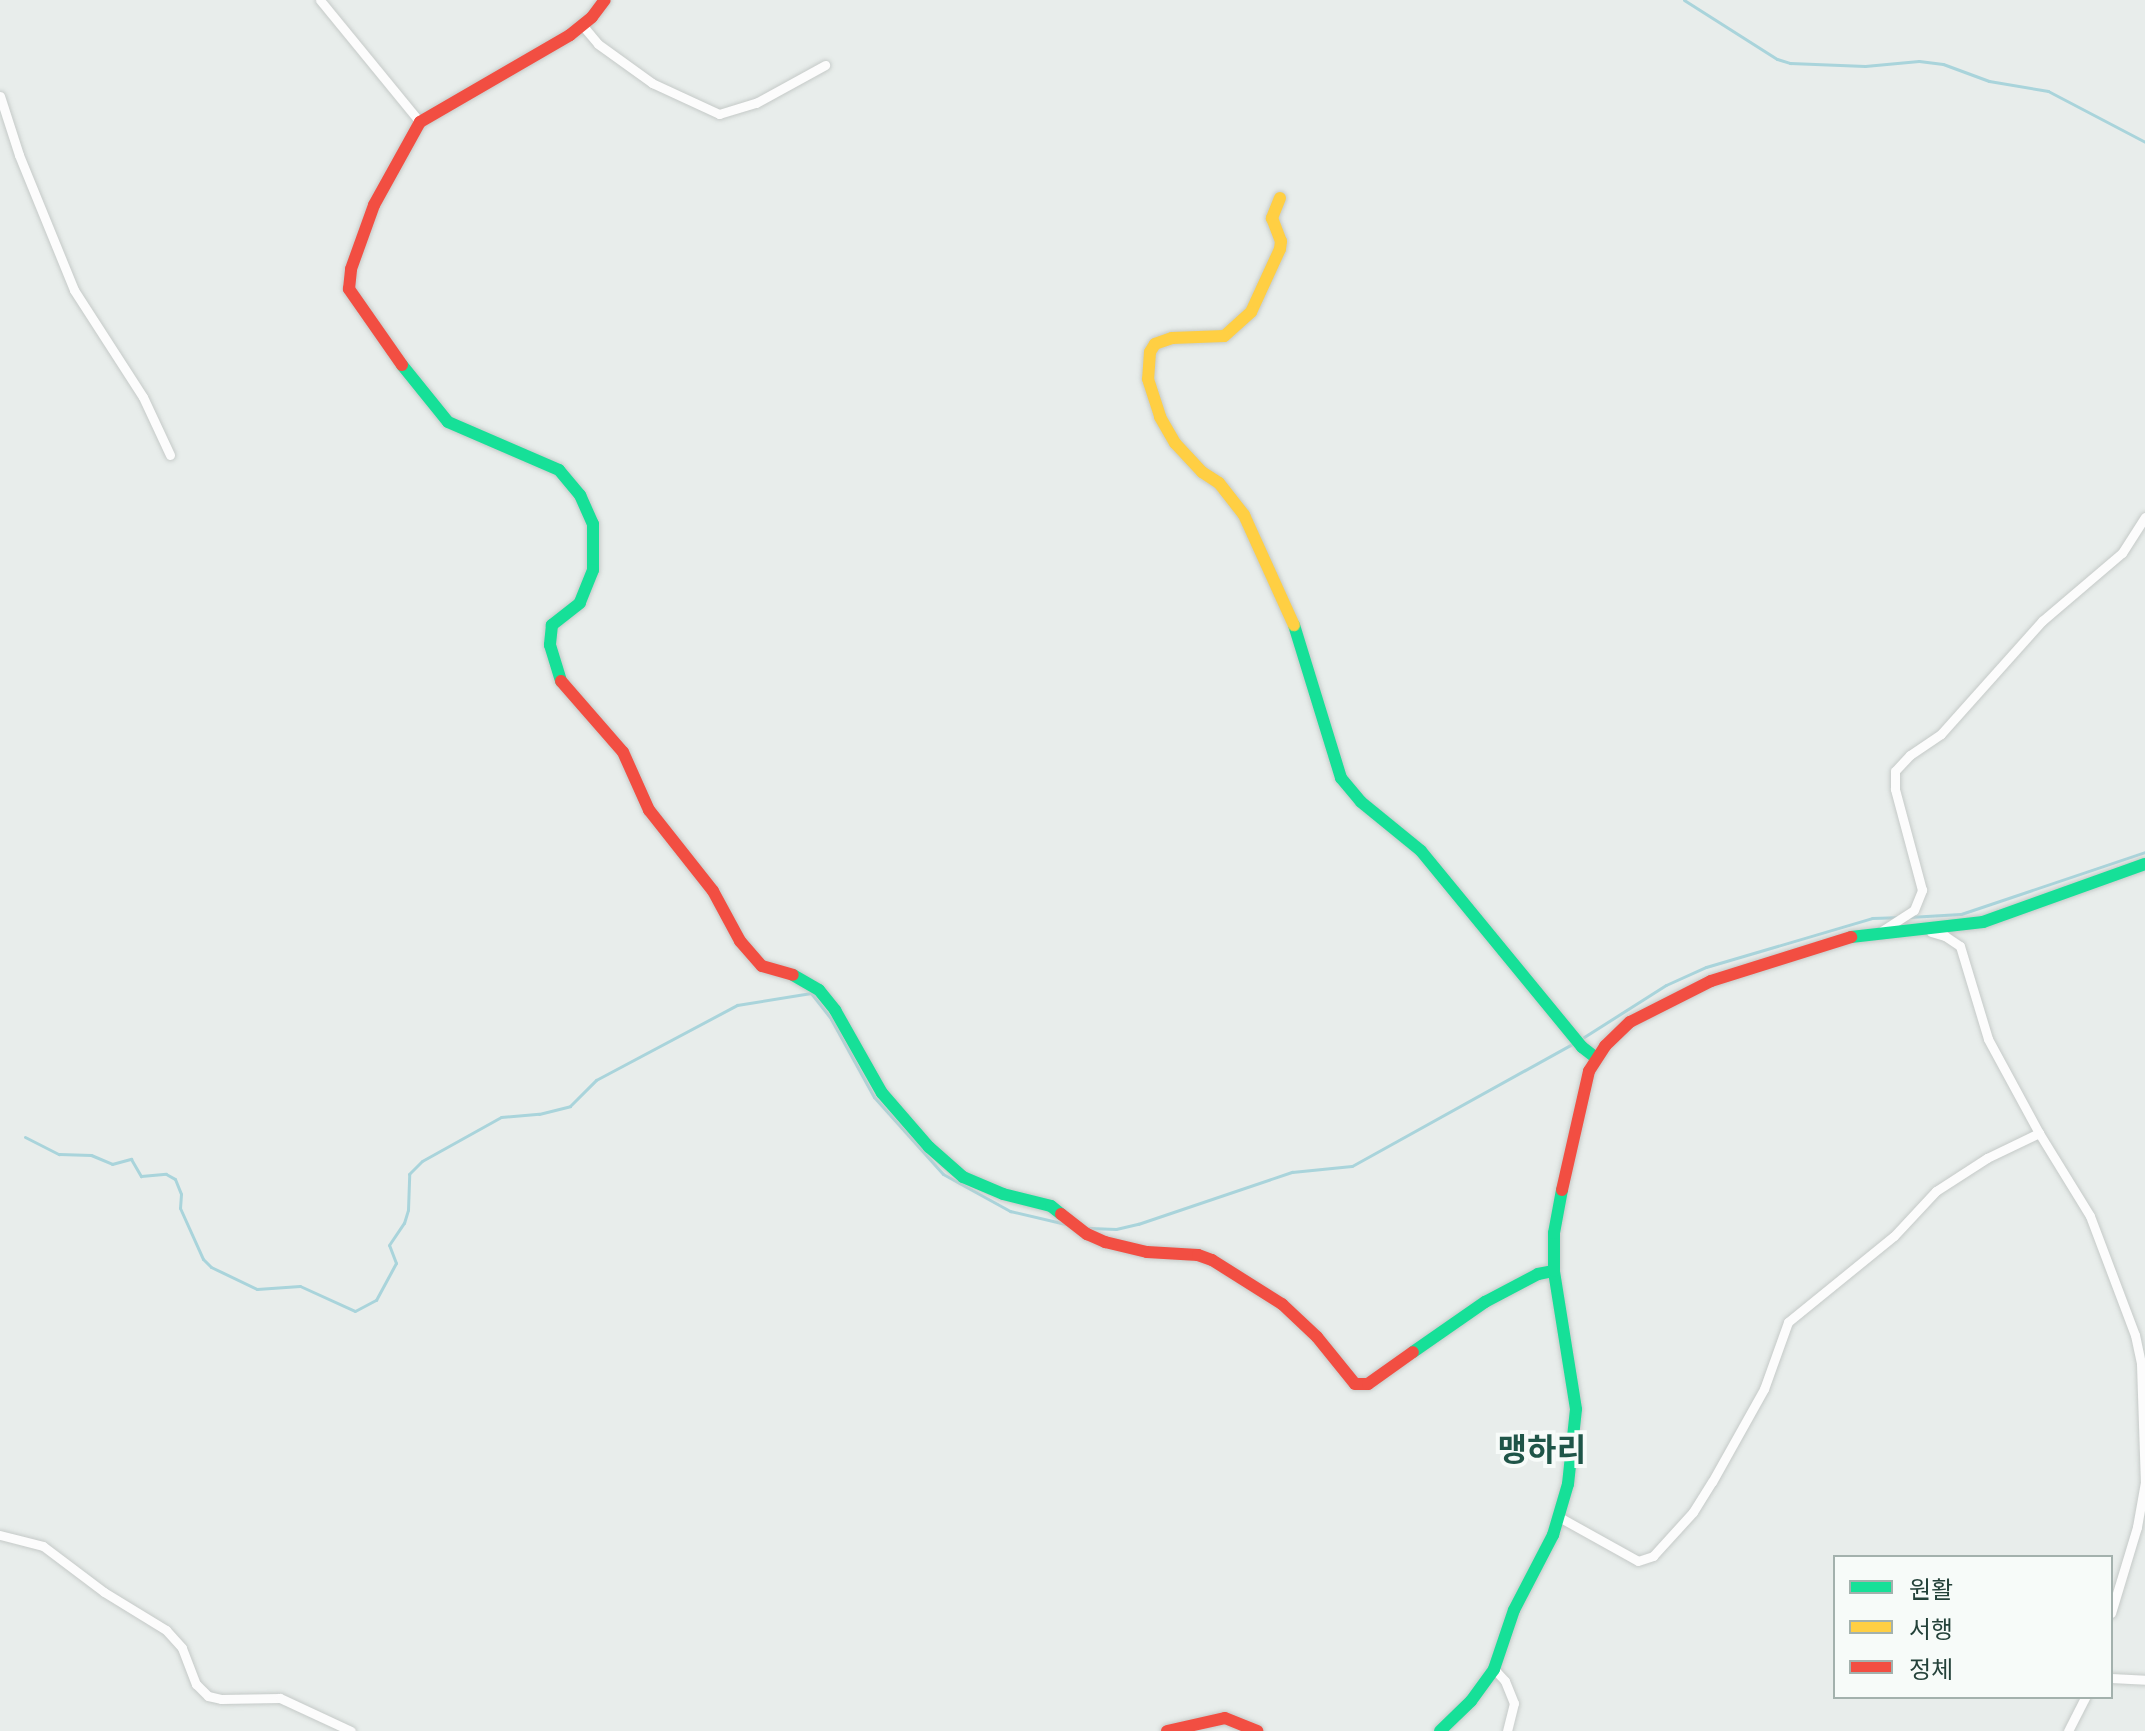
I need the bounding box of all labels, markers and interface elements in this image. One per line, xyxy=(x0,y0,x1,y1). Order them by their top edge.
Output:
district label: 맹하리 xyxy=(1498,1429,1586,1467)
legend xyxy=(1833,1555,2113,1699)
text: 원활 xyxy=(1909,1574,1953,1603)
text: 서행 xyxy=(1909,1614,1953,1643)
text: 정체 xyxy=(1909,1654,1953,1683)

